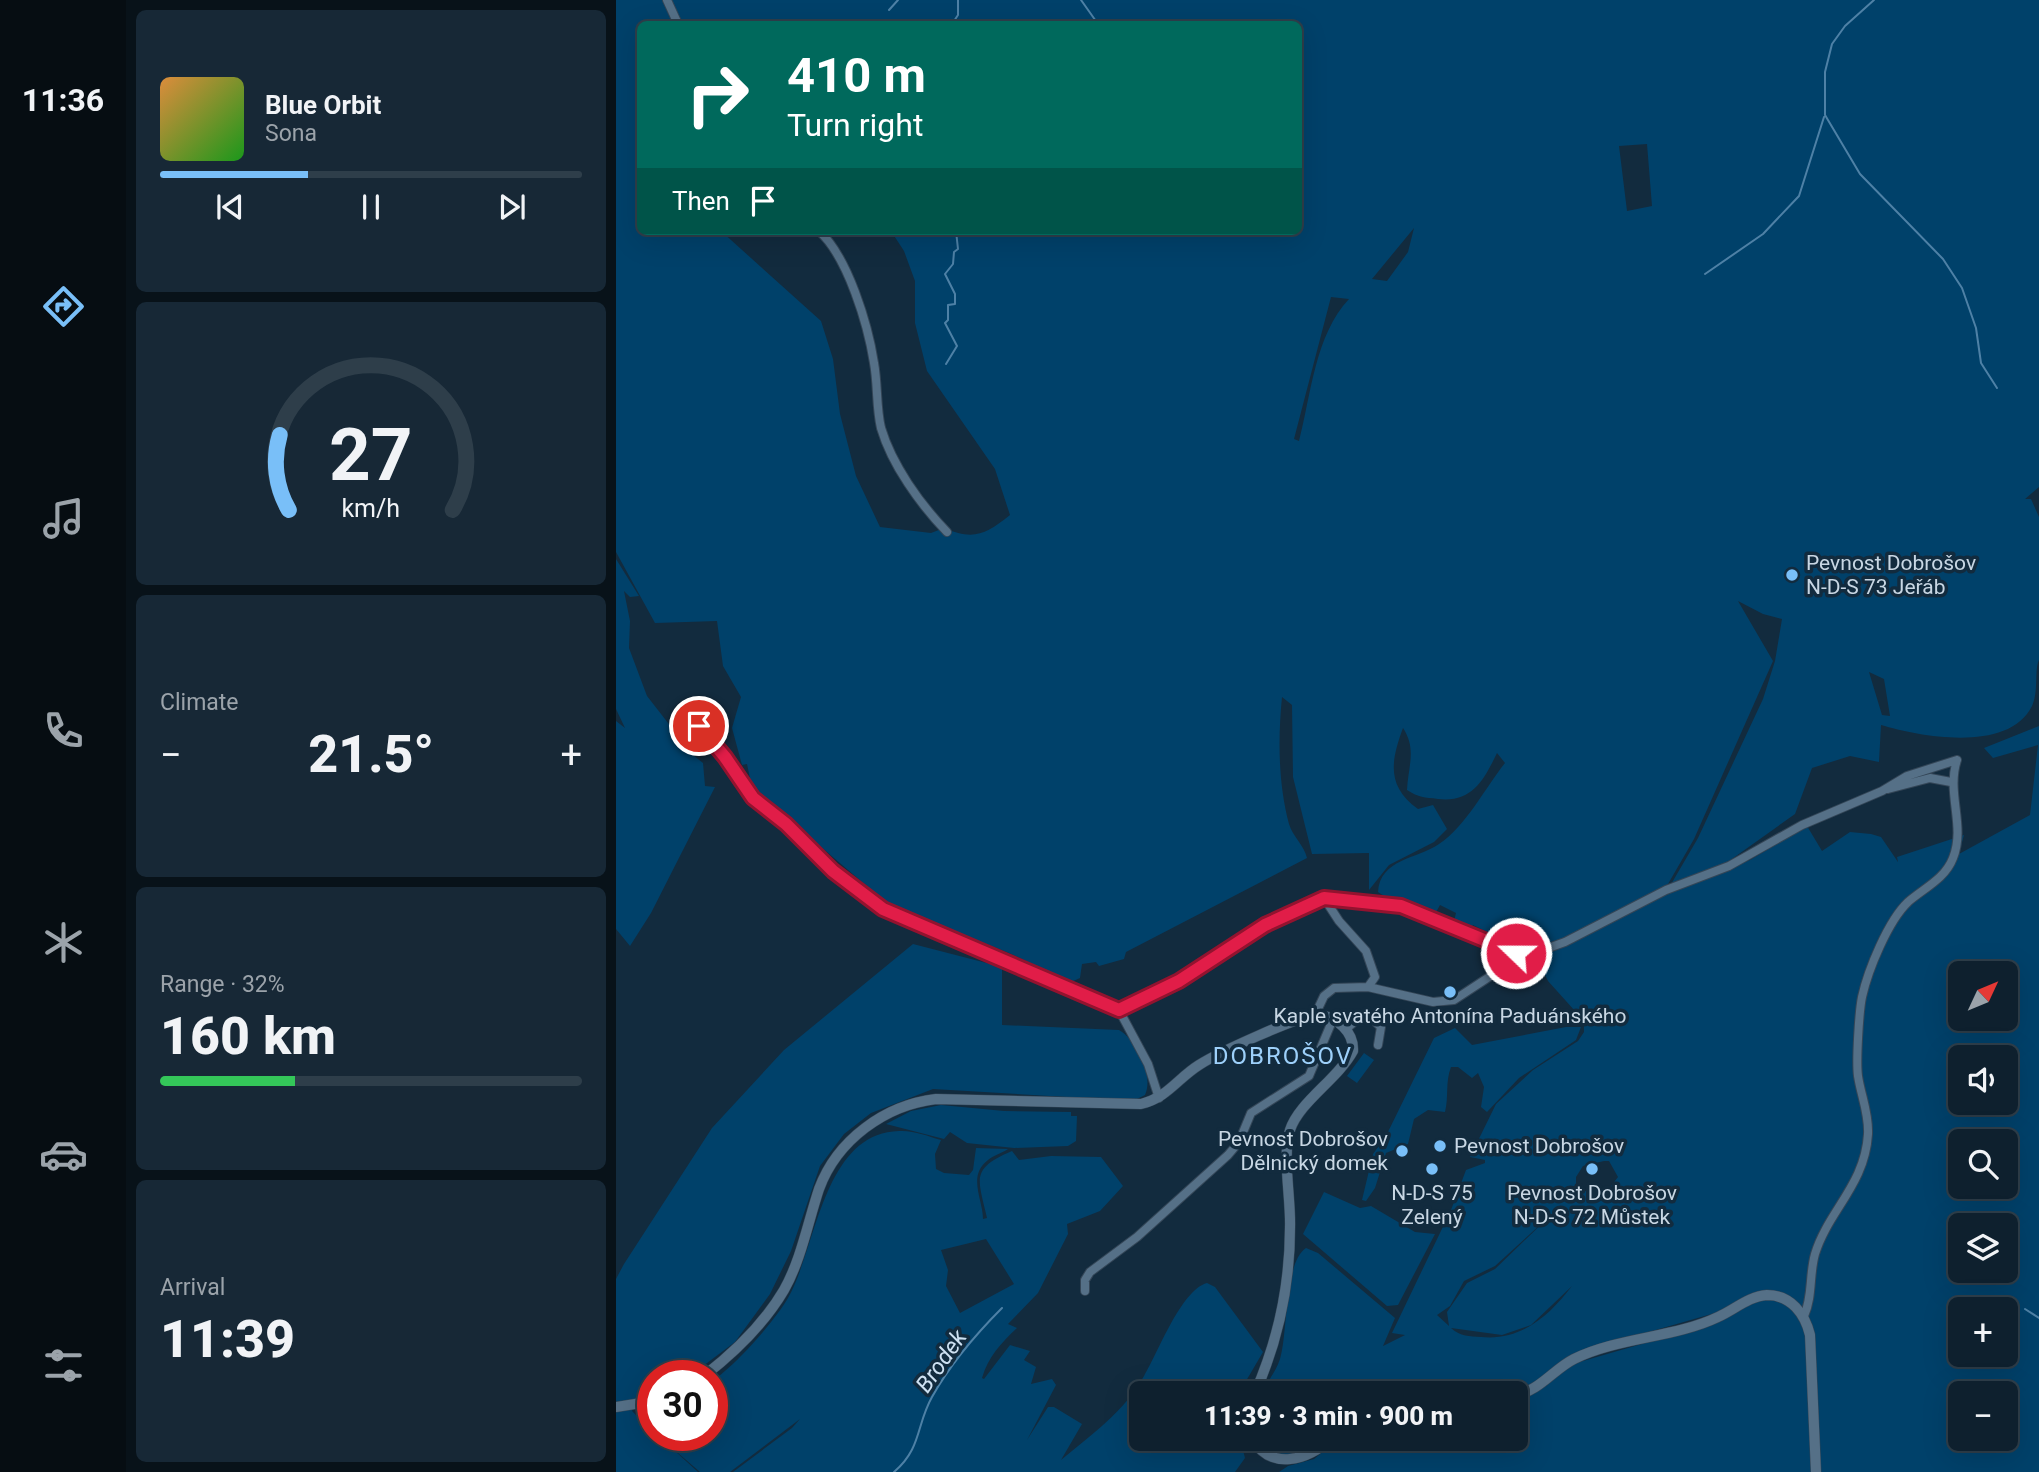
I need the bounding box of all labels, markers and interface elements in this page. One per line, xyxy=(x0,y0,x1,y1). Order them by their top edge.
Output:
text: 410 m xyxy=(787,47,926,104)
icon: right xyxy=(672,49,763,140)
text: 11:36 xyxy=(22,81,104,119)
text: Blue Orbit xyxy=(265,90,381,120)
text: Turn right xyxy=(787,106,923,144)
text: Sona xyxy=(265,120,317,147)
icon: arrive xyxy=(744,182,782,220)
text: Then xyxy=(672,186,730,216)
icon: previous xyxy=(211,188,249,226)
icon: pause xyxy=(352,188,390,226)
icon: next xyxy=(493,188,531,226)
icon: directions xyxy=(39,282,88,331)
text: 27 xyxy=(329,412,413,498)
text: km/h xyxy=(342,493,400,522)
icon: music xyxy=(39,494,88,543)
place label: Pevnost Dobrošov N-D-S 73 Jeřáb xyxy=(1806,551,1976,599)
marker: Pevnost Dobrošov N-D-S 73 Jeřáb xyxy=(1784,567,1800,583)
text: Climate xyxy=(160,689,239,716)
pin xyxy=(669,696,729,756)
icon: phone xyxy=(39,706,88,755)
icon: arrive xyxy=(680,707,718,745)
text: 21.5° xyxy=(308,724,434,785)
text: − xyxy=(160,733,182,777)
text: + xyxy=(560,733,582,777)
position arrow xyxy=(1479,916,1553,990)
icon: climate xyxy=(39,918,88,967)
north arrow xyxy=(1948,961,2018,1031)
map controls xyxy=(1948,961,2018,1451)
text: Range · 32% xyxy=(160,971,285,998)
marker: Kaple svatého Antonína Paduánského xyxy=(1442,984,1458,1000)
place label: Kaple svatého Antonína Paduánského xyxy=(1274,1004,1626,1028)
text: 160 km xyxy=(160,1006,336,1067)
district label: DOBROŠOV xyxy=(1213,1042,1353,1070)
button: sound xyxy=(1948,1045,2018,1115)
place label: Pevnost Dobrošov Dělnický domek xyxy=(1218,1127,1388,1175)
button: search xyxy=(1948,1129,2018,1199)
icon: car xyxy=(39,1130,88,1179)
place label: Pevnost Dobrošov xyxy=(1454,1134,1624,1158)
marker: Pevnost Dobrošov xyxy=(1432,1138,1448,1154)
marker: Pevnost Dobrošov Dělnický domek xyxy=(1394,1143,1410,1159)
marker: N-D-S 75 Zelený xyxy=(1424,1161,1440,1177)
marker: Pevnost Dobrošov N-D-S 72 Můstek xyxy=(1584,1161,1600,1177)
place label: N-D-S 75 Zelený xyxy=(1391,1181,1473,1229)
place label: Pevnost Dobrošov N-D-S 72 Můstek xyxy=(1507,1181,1677,1229)
button: layers xyxy=(1948,1213,2018,1283)
text: Arrival xyxy=(160,1274,225,1301)
button: + xyxy=(1948,1297,2018,1367)
text: 11:39 xyxy=(160,1309,295,1370)
water label: Brodek xyxy=(910,1324,973,1398)
icon: filters xyxy=(39,1341,88,1390)
speed limit sign: 30 xyxy=(637,1360,728,1451)
button: − xyxy=(1948,1381,2018,1451)
text: 11:39 · 3 min · 900 m xyxy=(1204,1401,1453,1431)

